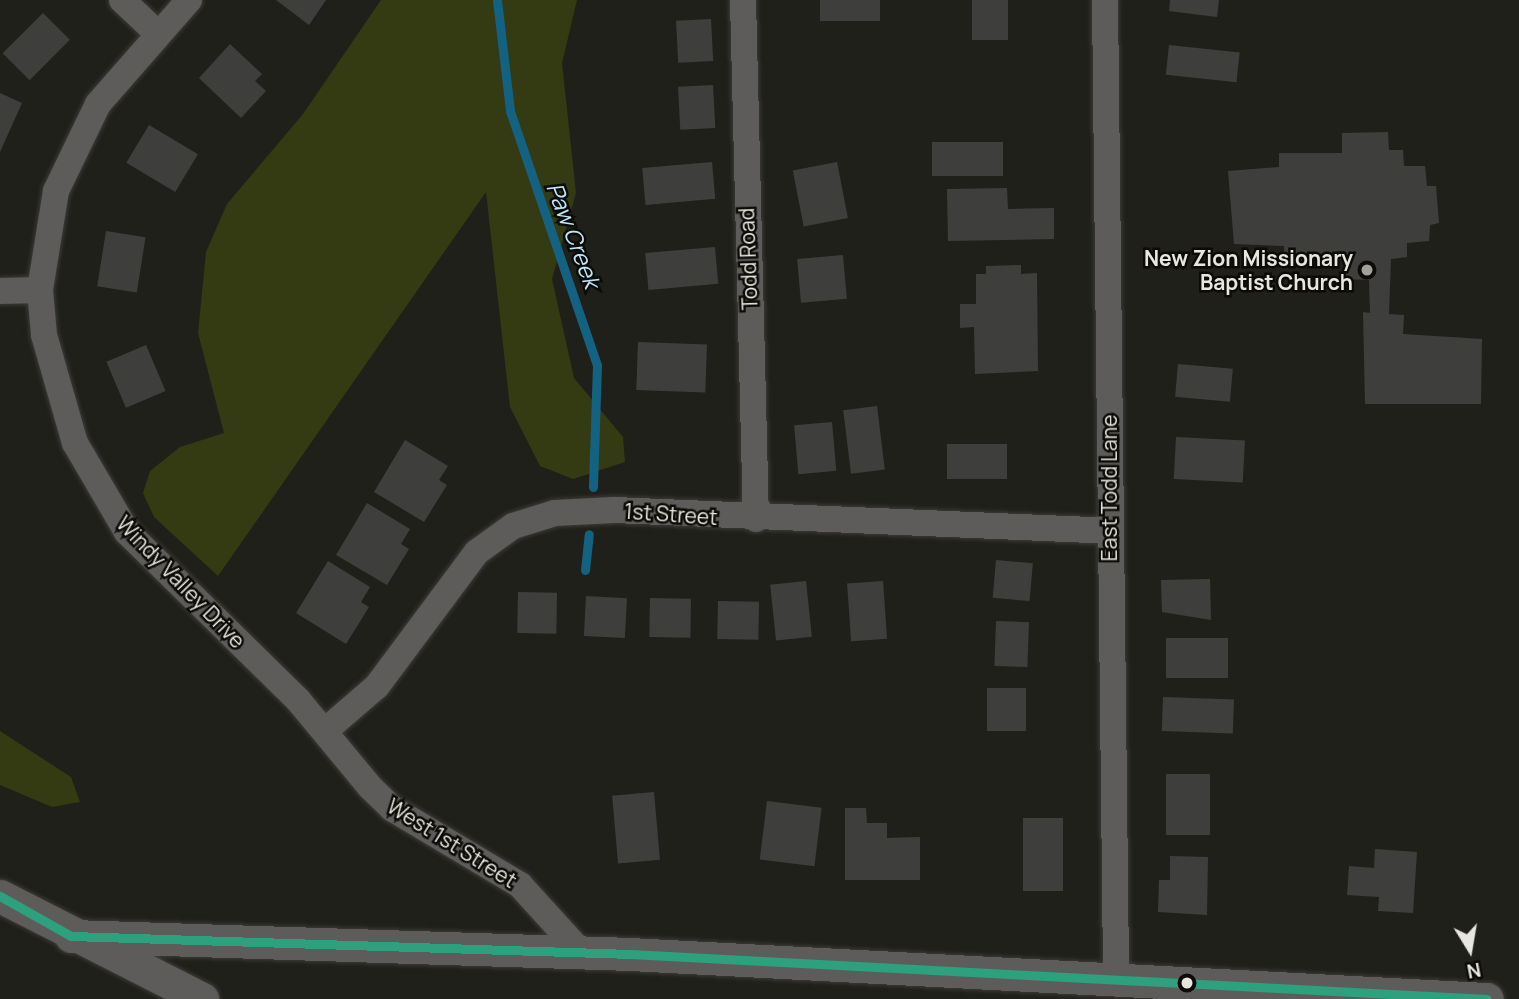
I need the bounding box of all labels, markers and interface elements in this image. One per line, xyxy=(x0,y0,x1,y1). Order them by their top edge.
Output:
water label: Paw Creek xyxy=(541,178,607,292)
street label: Todd Road xyxy=(734,208,762,310)
place label: New Zion Missionary Baptist Church xyxy=(1144,245,1353,295)
marker: New Zion Missionary Baptist Church xyxy=(1359,262,1375,278)
street label: East Todd Lane xyxy=(1096,415,1122,561)
street label: 1st Street xyxy=(623,498,719,530)
street label: Windy Valley Drive xyxy=(112,511,250,653)
street label: West 1st Street xyxy=(383,793,521,893)
north arrow xyxy=(1435,915,1505,985)
text: N xyxy=(1465,957,1483,985)
unlabelled marker xyxy=(1180,976,1194,990)

